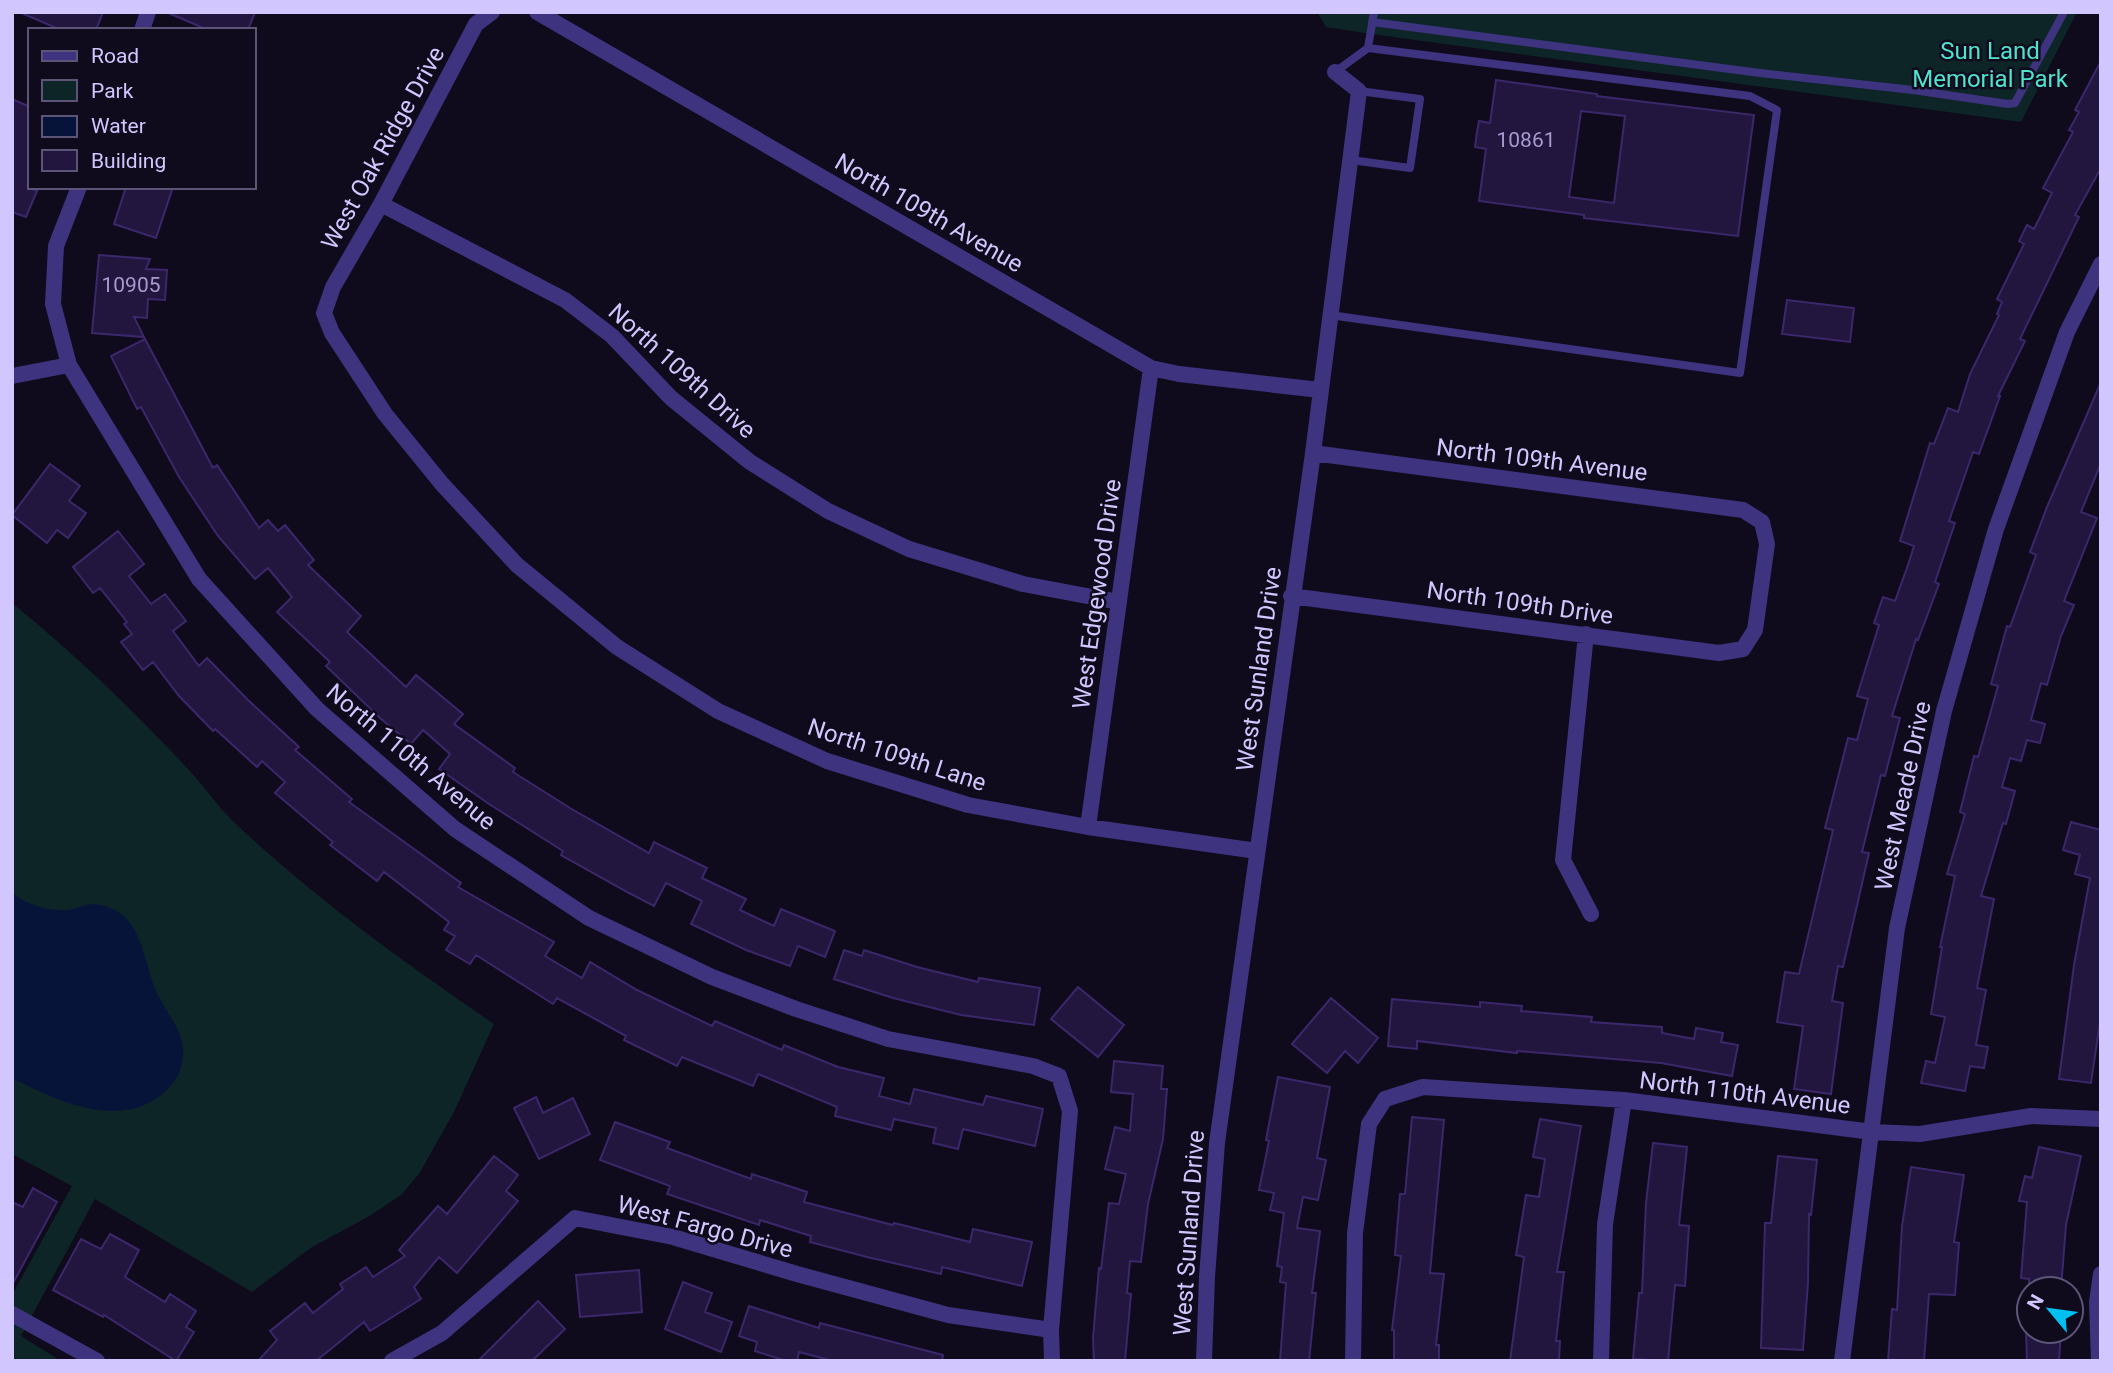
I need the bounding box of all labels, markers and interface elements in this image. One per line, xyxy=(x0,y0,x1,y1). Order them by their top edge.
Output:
legend xyxy=(28,28,256,189)
park label: Sun Land Memorial Park xyxy=(1912,37,2069,93)
street label: West Oak Ridge Drive xyxy=(316,42,450,254)
text: Road xyxy=(91,44,139,68)
text: Park xyxy=(91,79,134,103)
text: Water xyxy=(91,114,146,138)
house number: 10861 xyxy=(1496,128,1556,152)
street label: North 109th Avenue xyxy=(830,148,1028,278)
text: Building xyxy=(91,149,166,173)
house number: 10905 xyxy=(101,273,161,297)
street label: North 109th Drive xyxy=(603,298,761,444)
street label: North 109th Avenue xyxy=(1435,433,1649,487)
street label: West Edgewood Drive xyxy=(1067,477,1127,711)
street label: West Sunland Drive xyxy=(1231,565,1287,773)
street label: North 109th Drive xyxy=(1425,576,1615,630)
street label: North 110th Avenue xyxy=(321,678,501,836)
street label: West Meade Drive xyxy=(1869,699,1937,893)
street label: North 109th Lane xyxy=(804,713,990,797)
street label: North 110th Avenue xyxy=(1638,1066,1852,1120)
street label: West Sunland Drive xyxy=(1168,1129,1210,1337)
street label: West Fargo Drive xyxy=(614,1190,796,1264)
north arrow xyxy=(2015,1275,2085,1345)
text: N xyxy=(2022,1291,2049,1313)

